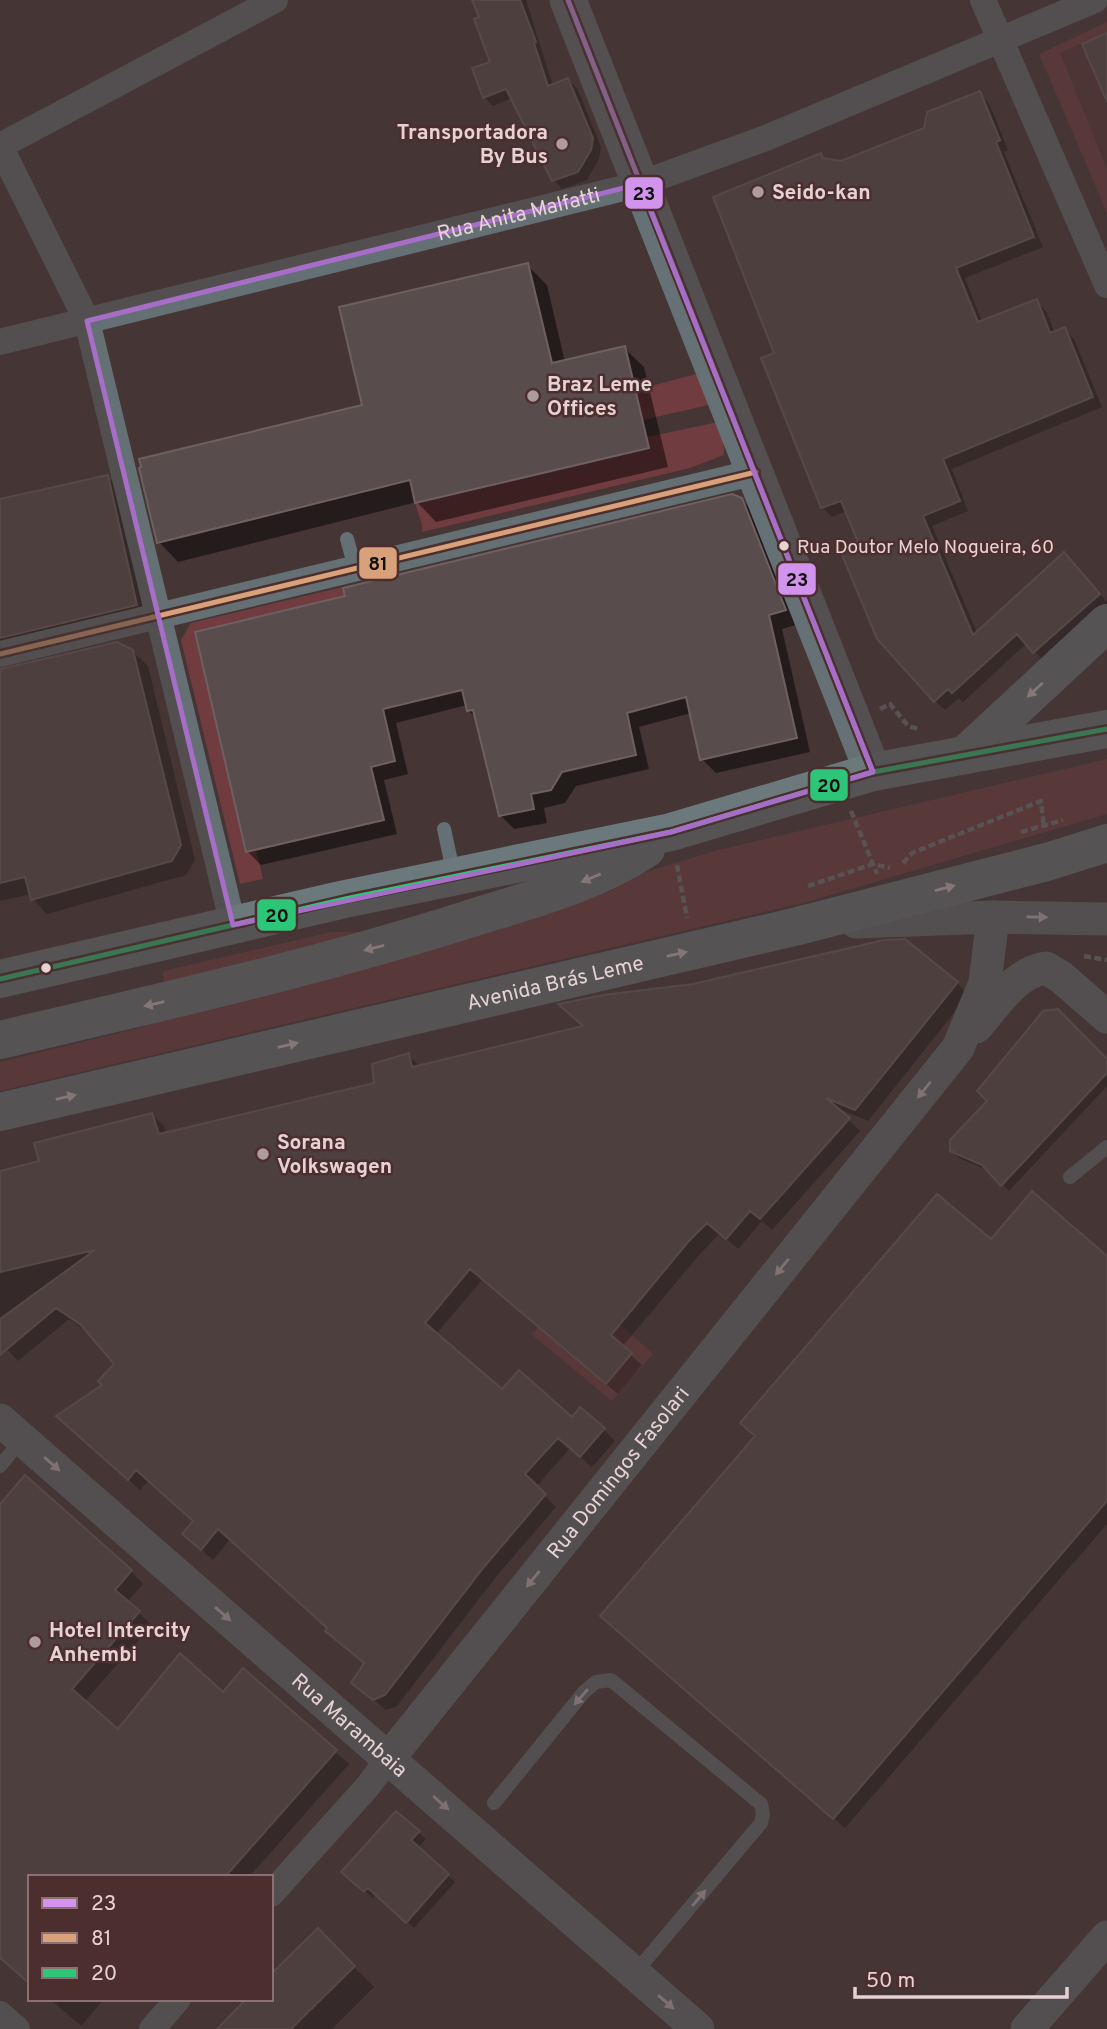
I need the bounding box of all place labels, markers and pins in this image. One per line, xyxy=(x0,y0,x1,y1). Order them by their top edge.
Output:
place label: Transportadora By Bus xyxy=(397,120,548,171)
marker: Transportadora By Bus xyxy=(554,136,570,152)
place label: Seido-kan xyxy=(772,180,871,207)
marker: Seido-kan xyxy=(750,184,766,200)
place label: Braz Leme Offices xyxy=(547,372,652,423)
marker: Braz Leme Offices xyxy=(525,388,541,404)
place label: Rua Doutor Melo Nogueira, 60 xyxy=(797,536,1054,560)
marker: Rua Doutor Melo Nogueira, 60 xyxy=(777,539,791,553)
unlabelled marker xyxy=(39,961,53,975)
place label: Sorana Volkswagen xyxy=(277,1130,392,1181)
marker: Sorana Volkswagen xyxy=(255,1146,271,1162)
place label: Hotel Intercity Anhembi xyxy=(49,1618,191,1669)
marker: Hotel Intercity Anhembi xyxy=(27,1634,43,1650)

